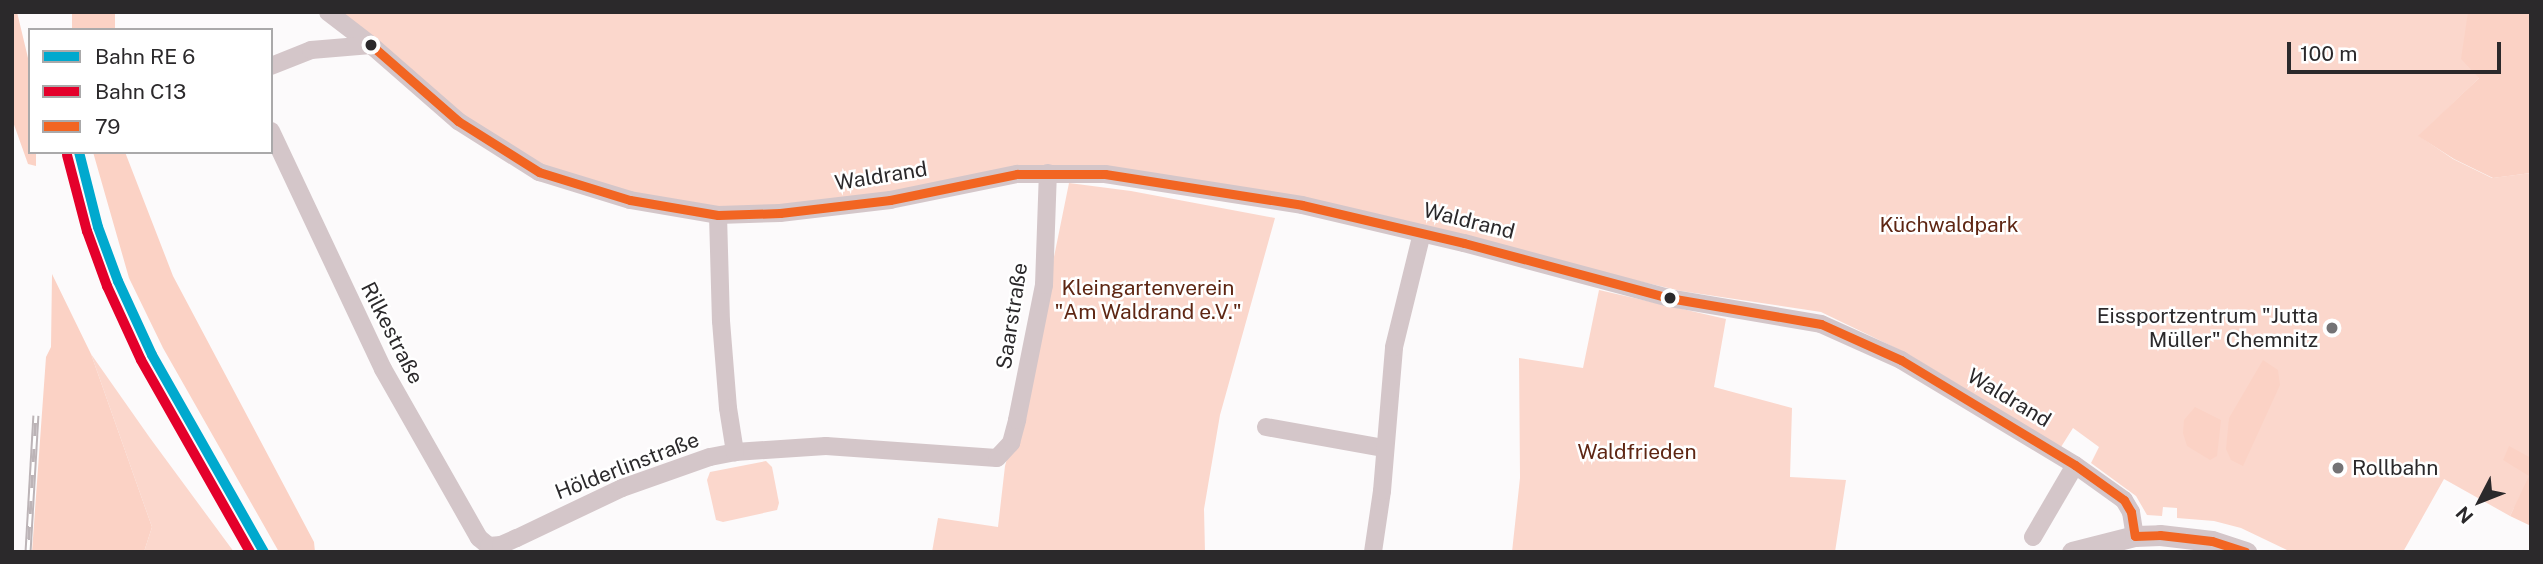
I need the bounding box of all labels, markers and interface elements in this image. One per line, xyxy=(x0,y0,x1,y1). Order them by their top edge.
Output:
legend xyxy=(28,28,273,154)
scale bar xyxy=(2291,28,2504,72)
unlabelled marker xyxy=(364,38,378,52)
text: 100 m xyxy=(2300,41,2357,66)
text: Bahn RE 6 xyxy=(95,44,195,69)
text: Bahn C13 xyxy=(95,79,186,104)
text: 79 xyxy=(95,114,120,139)
street label: Waldrand xyxy=(833,156,929,196)
street label: Waldrand xyxy=(1421,197,1517,245)
park label: Küchwaldpark xyxy=(1879,212,2019,238)
street label: Saarstraße xyxy=(991,261,1033,371)
park label: Kleingartenverein "Am Waldrand e.V." xyxy=(1054,275,1242,325)
street label: Rilkestraße xyxy=(356,278,428,388)
unlabelled marker xyxy=(1663,291,1677,305)
place label: Eissportzentrum "Jutta Müller" Chemnitz xyxy=(2097,303,2318,353)
marker: Eissportzentrum "Jutta Müller" Chemnitz xyxy=(2324,320,2340,336)
street label: Waldrand xyxy=(1963,363,2055,433)
street label: Hölderlinstraße xyxy=(551,427,703,505)
park label: Waldfrieden xyxy=(1577,439,1697,465)
place label: Rollbahn xyxy=(2352,455,2438,481)
marker: Rollbahn xyxy=(2330,460,2346,476)
north arrow xyxy=(2445,466,2515,536)
text: N xyxy=(2451,502,2478,528)

